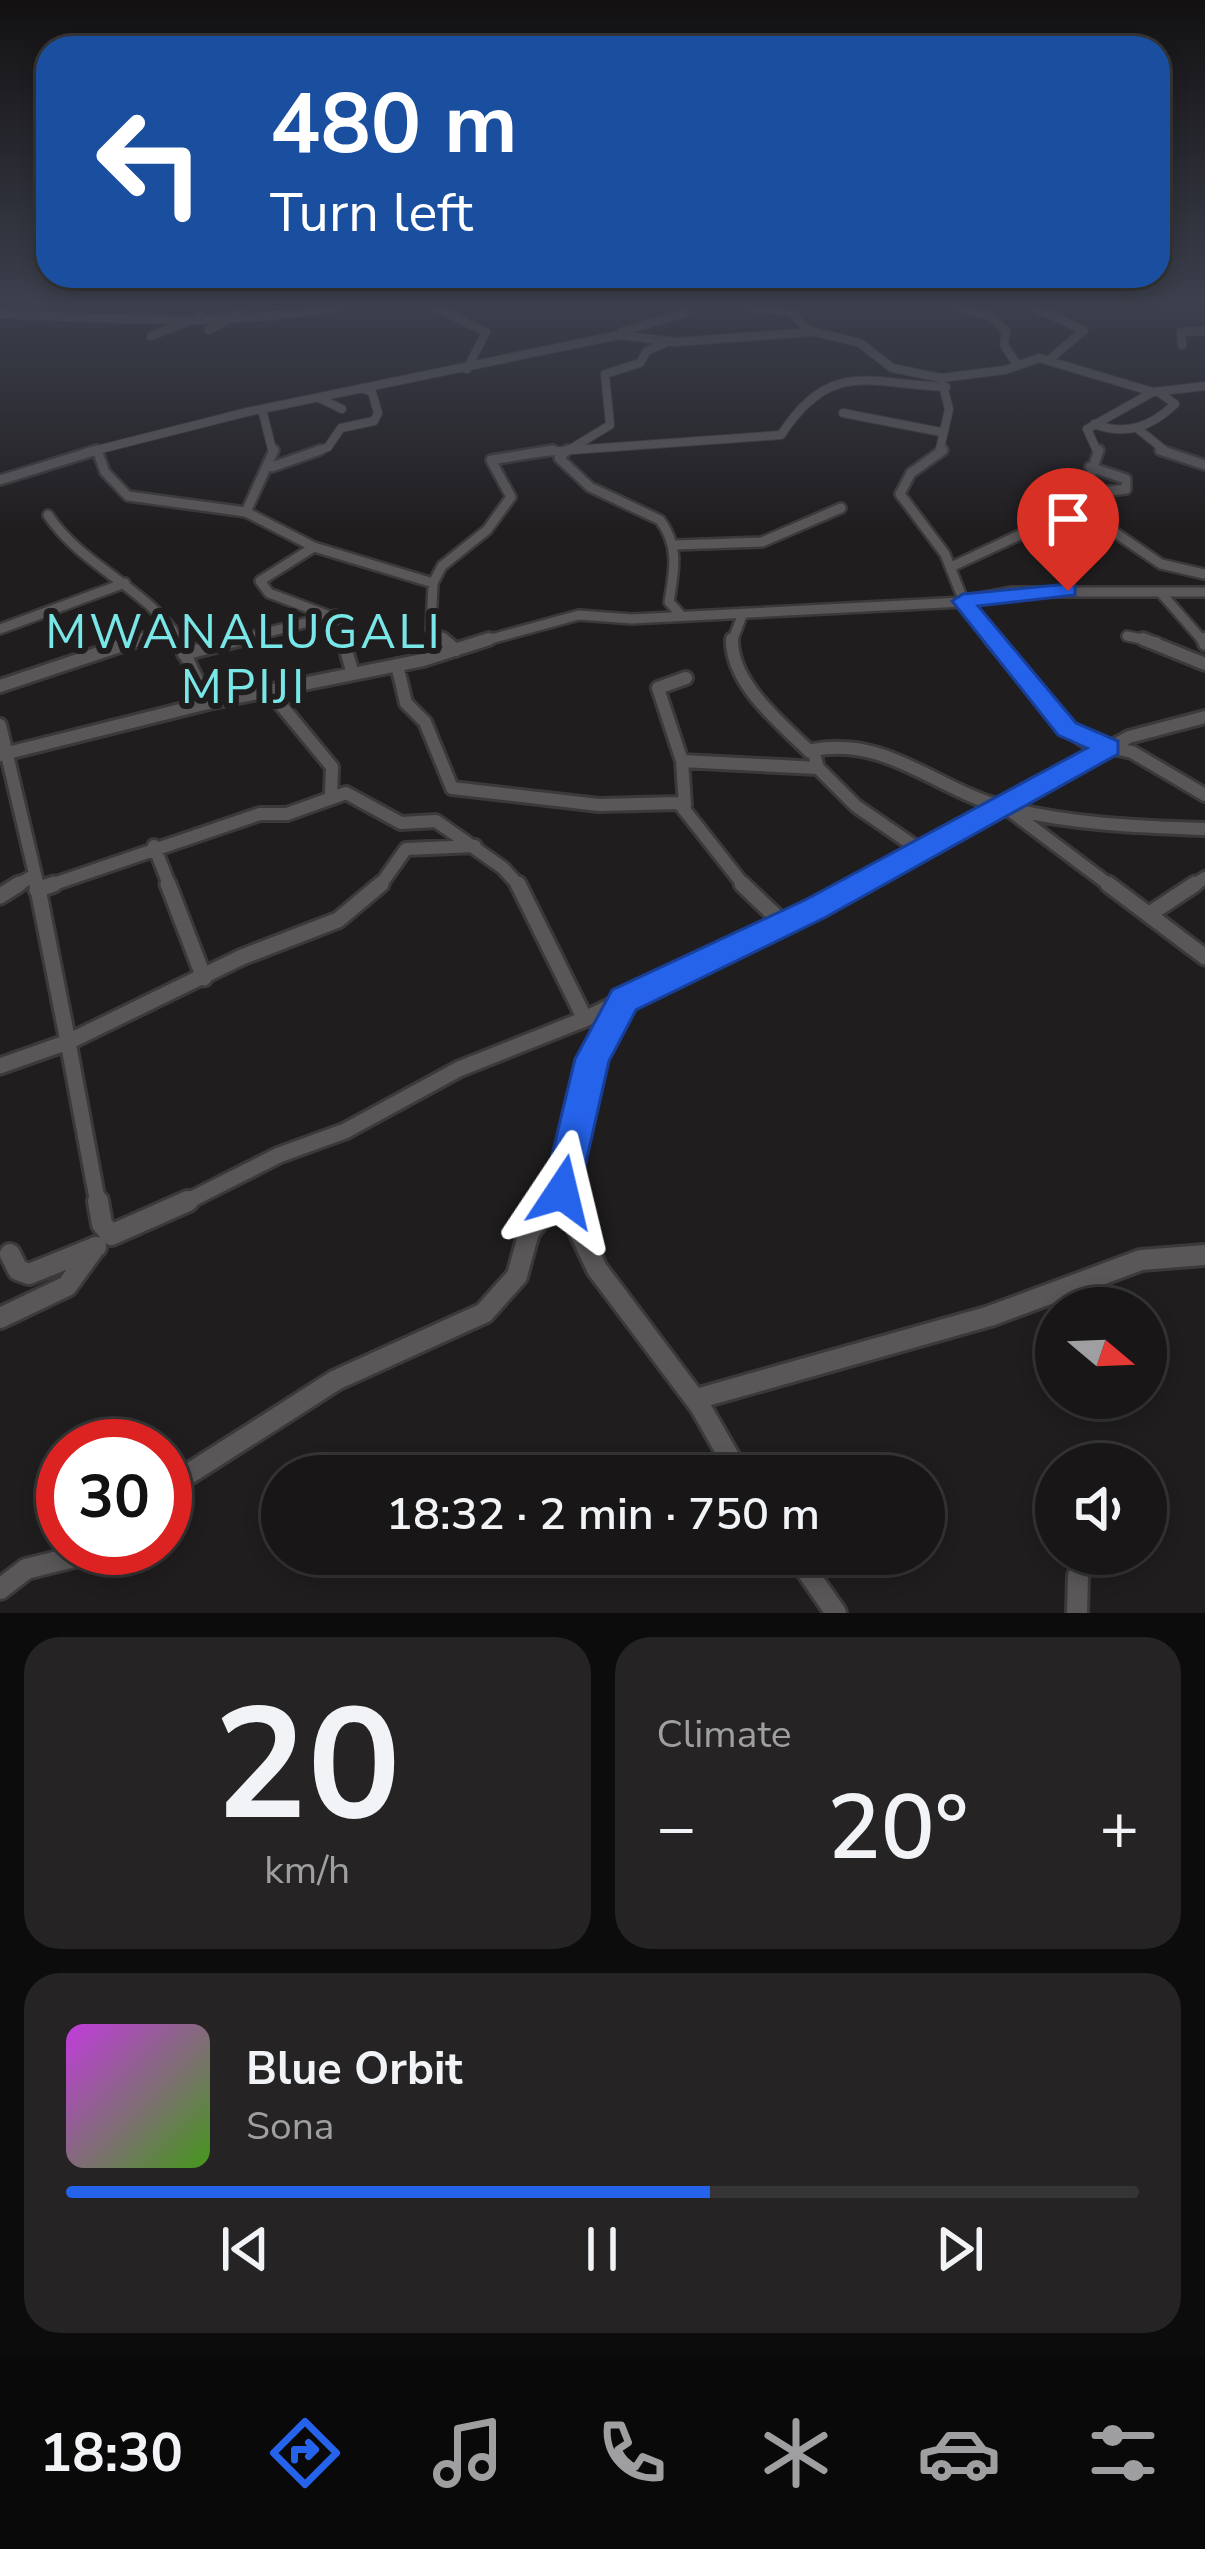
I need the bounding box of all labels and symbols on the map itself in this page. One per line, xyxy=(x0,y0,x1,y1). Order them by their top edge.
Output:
pin xyxy=(1017,468,1119,591)
district label: MWANALUGALI MPIJI xyxy=(45,599,443,720)
position arrow xyxy=(499,1129,625,1255)
north arrow xyxy=(1035,1287,1167,1419)
speed limit sign: 30 xyxy=(36,1419,192,1575)

